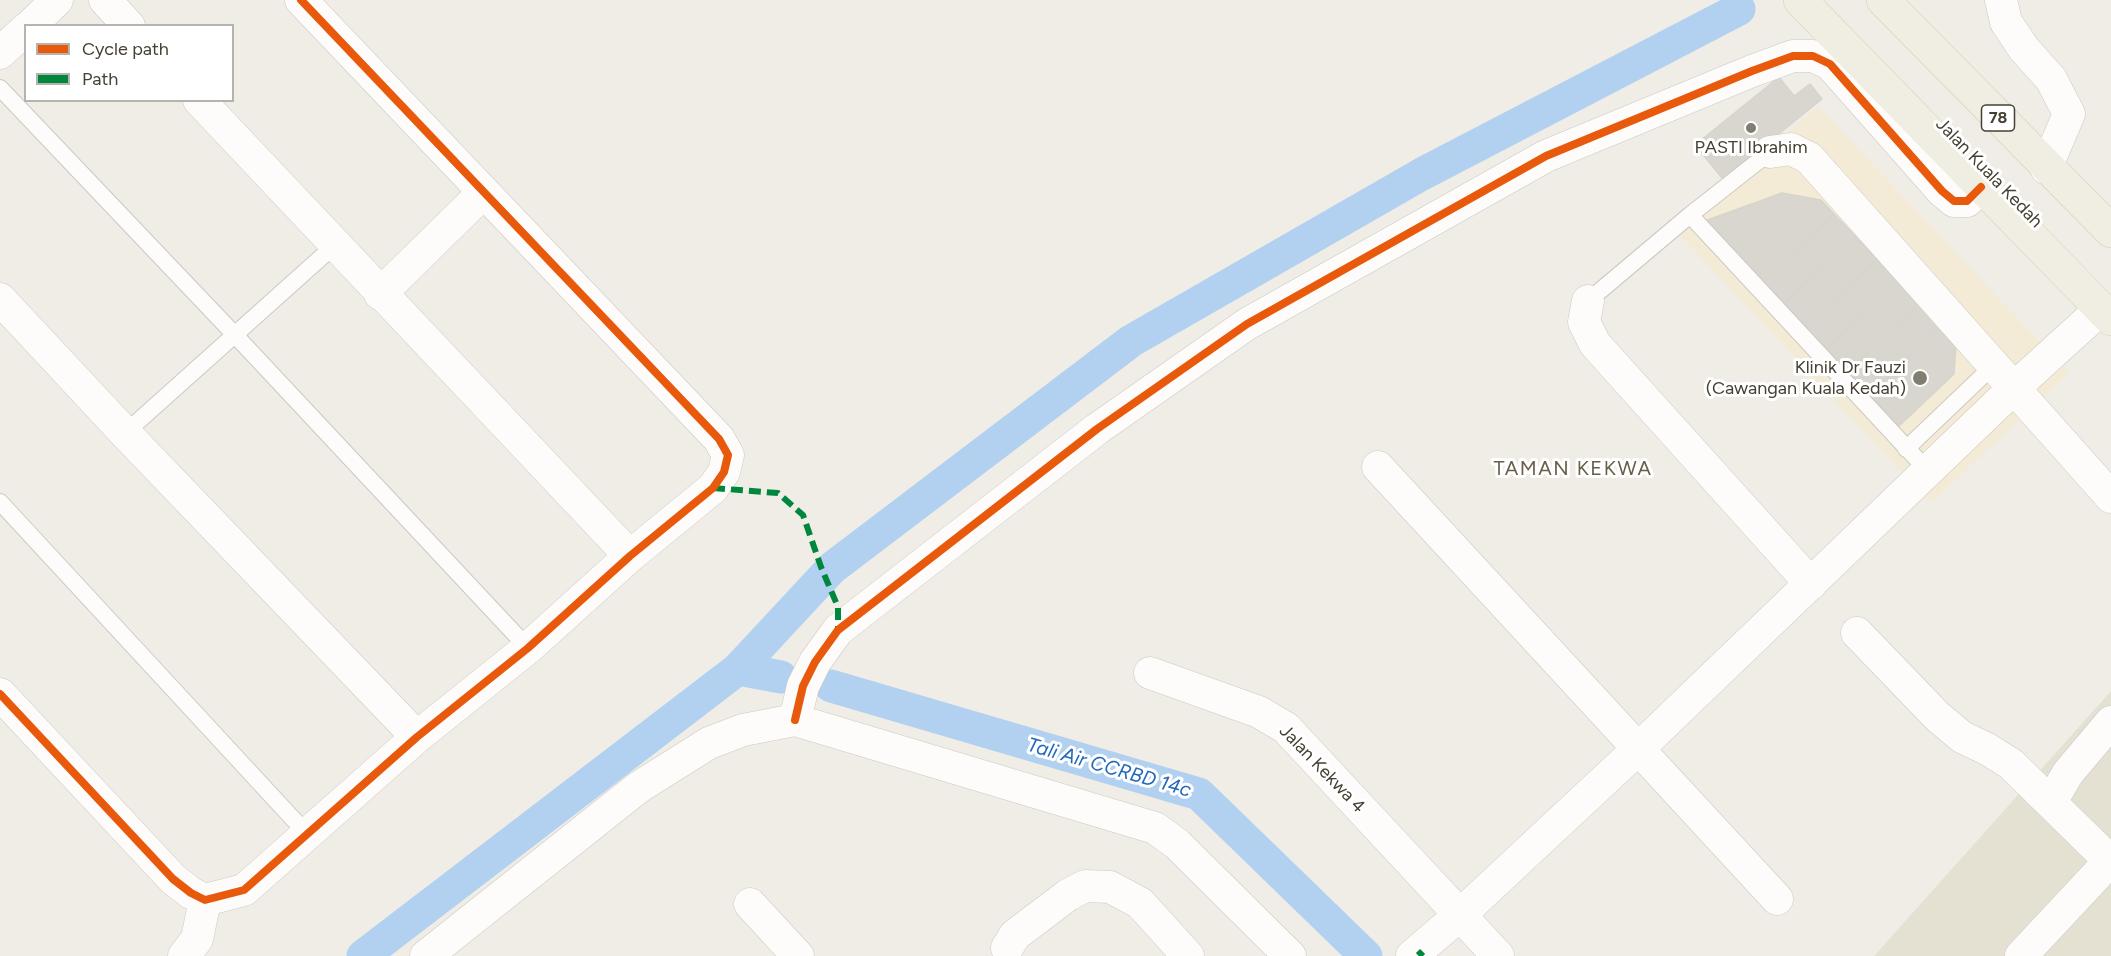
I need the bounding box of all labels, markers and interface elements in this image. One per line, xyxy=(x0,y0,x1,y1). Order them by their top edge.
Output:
legend xyxy=(24,24,234,102)
text: Cycle path xyxy=(82,38,169,60)
text: Path xyxy=(82,68,118,90)
road number: 78 xyxy=(1982,105,2014,131)
street label: Jalan Kuala Kedah xyxy=(1931,114,2047,232)
marker: PASTI Ibrahim xyxy=(1744,121,1758,135)
place label: PASTI Ibrahim xyxy=(1694,137,1808,159)
place label: Klinik Dr Fauzi (Cawangan Kuala Kedah) xyxy=(1706,357,1906,400)
marker: Klinik Dr Fauzi (Cawangan Kuala Kedah) xyxy=(1911,369,1929,387)
district label: TAMAN KEKWA xyxy=(1494,457,1652,481)
street label: Jalan Kekwa 4 xyxy=(1275,720,1369,818)
water label: Tali Air CCRBD 14c xyxy=(1024,733,1194,803)

